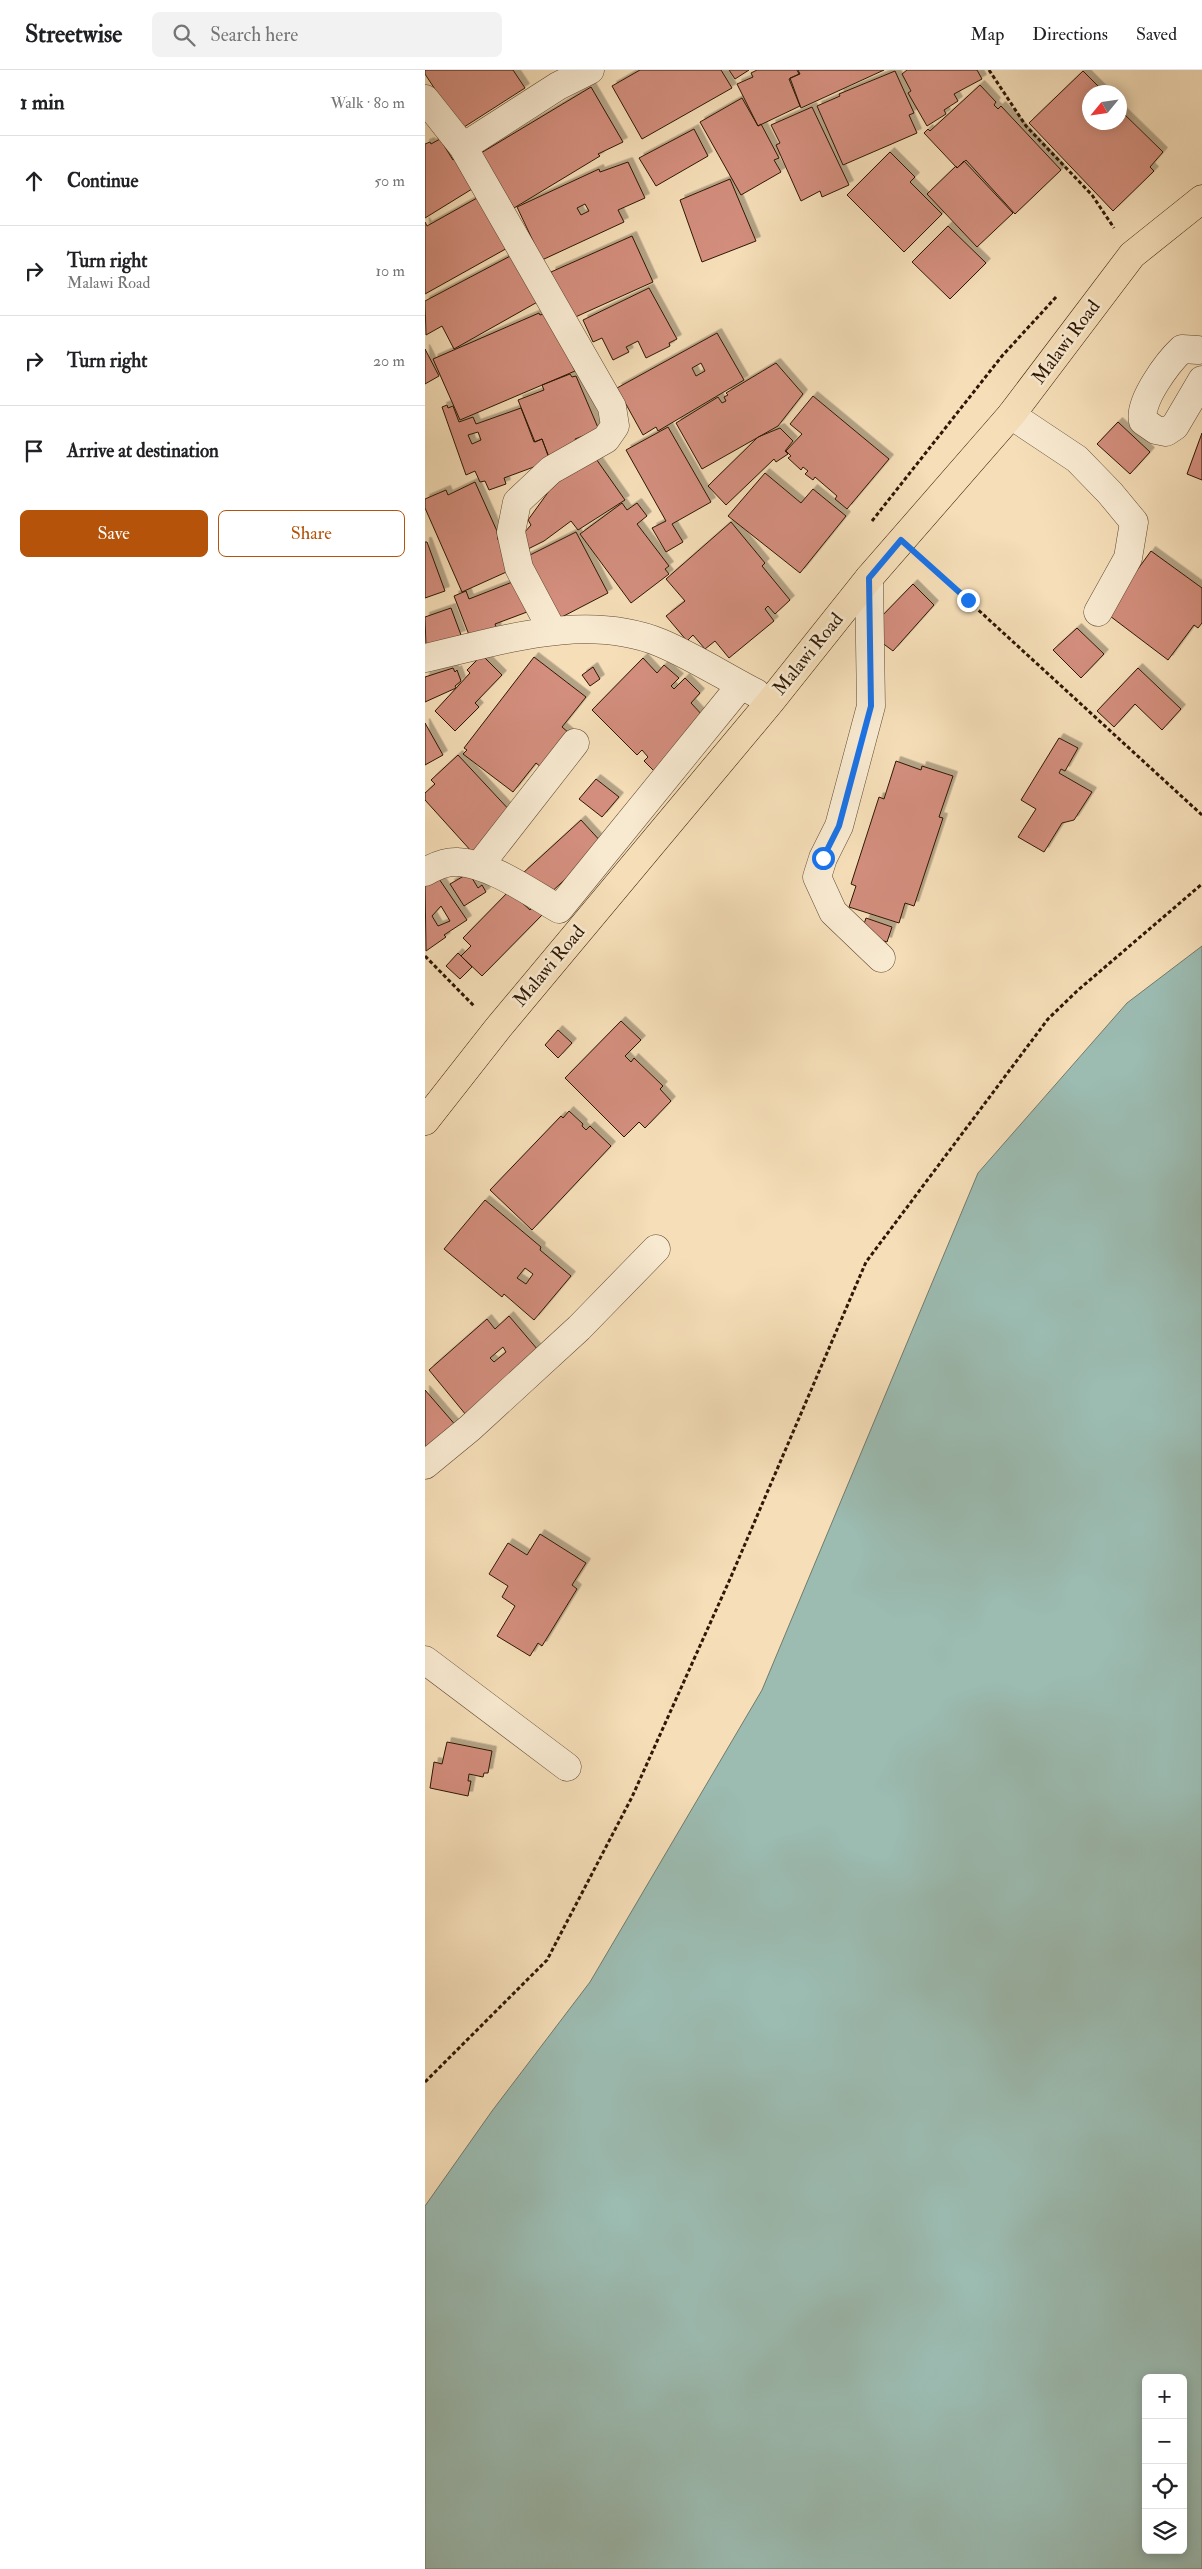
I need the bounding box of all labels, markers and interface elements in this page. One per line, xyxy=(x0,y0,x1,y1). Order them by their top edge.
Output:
search box xyxy=(152,12,502,57)
text: Streetwise xyxy=(25,19,122,50)
icon: search xyxy=(170,21,198,49)
text: Search here xyxy=(210,23,298,47)
text: Map xyxy=(971,23,1004,46)
text: Directions xyxy=(1032,23,1108,46)
text: Saved xyxy=(1136,23,1177,46)
north arrow xyxy=(1082,85,1127,130)
text: 1 min xyxy=(20,89,65,116)
text: Walk · 80 m xyxy=(330,93,405,113)
icon: ahead xyxy=(20,167,48,195)
text: Continue xyxy=(67,169,138,193)
text: 50 m xyxy=(374,171,405,191)
text: Turn right xyxy=(67,249,147,273)
icon: right xyxy=(20,257,48,285)
text: 10 m xyxy=(375,261,405,281)
text: Malawi Road xyxy=(67,273,150,293)
street label: Malawi Road xyxy=(1027,295,1106,389)
icon: right xyxy=(20,347,48,375)
text: Turn right xyxy=(67,349,147,373)
text: 20 m xyxy=(373,351,405,371)
icon: arrive xyxy=(20,437,48,465)
text: Arrive at destination xyxy=(67,439,219,463)
button: Save xyxy=(20,510,208,557)
button: Share xyxy=(218,510,405,557)
route end xyxy=(957,589,980,612)
street label: Malawi Road xyxy=(768,607,849,700)
route start xyxy=(812,847,835,870)
street label: Malawi Road xyxy=(508,920,590,1012)
map controls xyxy=(1142,2374,1187,2554)
button: + xyxy=(1142,2374,1187,2419)
button: − xyxy=(1142,2419,1187,2464)
button: locate xyxy=(1142,2464,1187,2509)
button: layers xyxy=(1142,2509,1187,2554)

